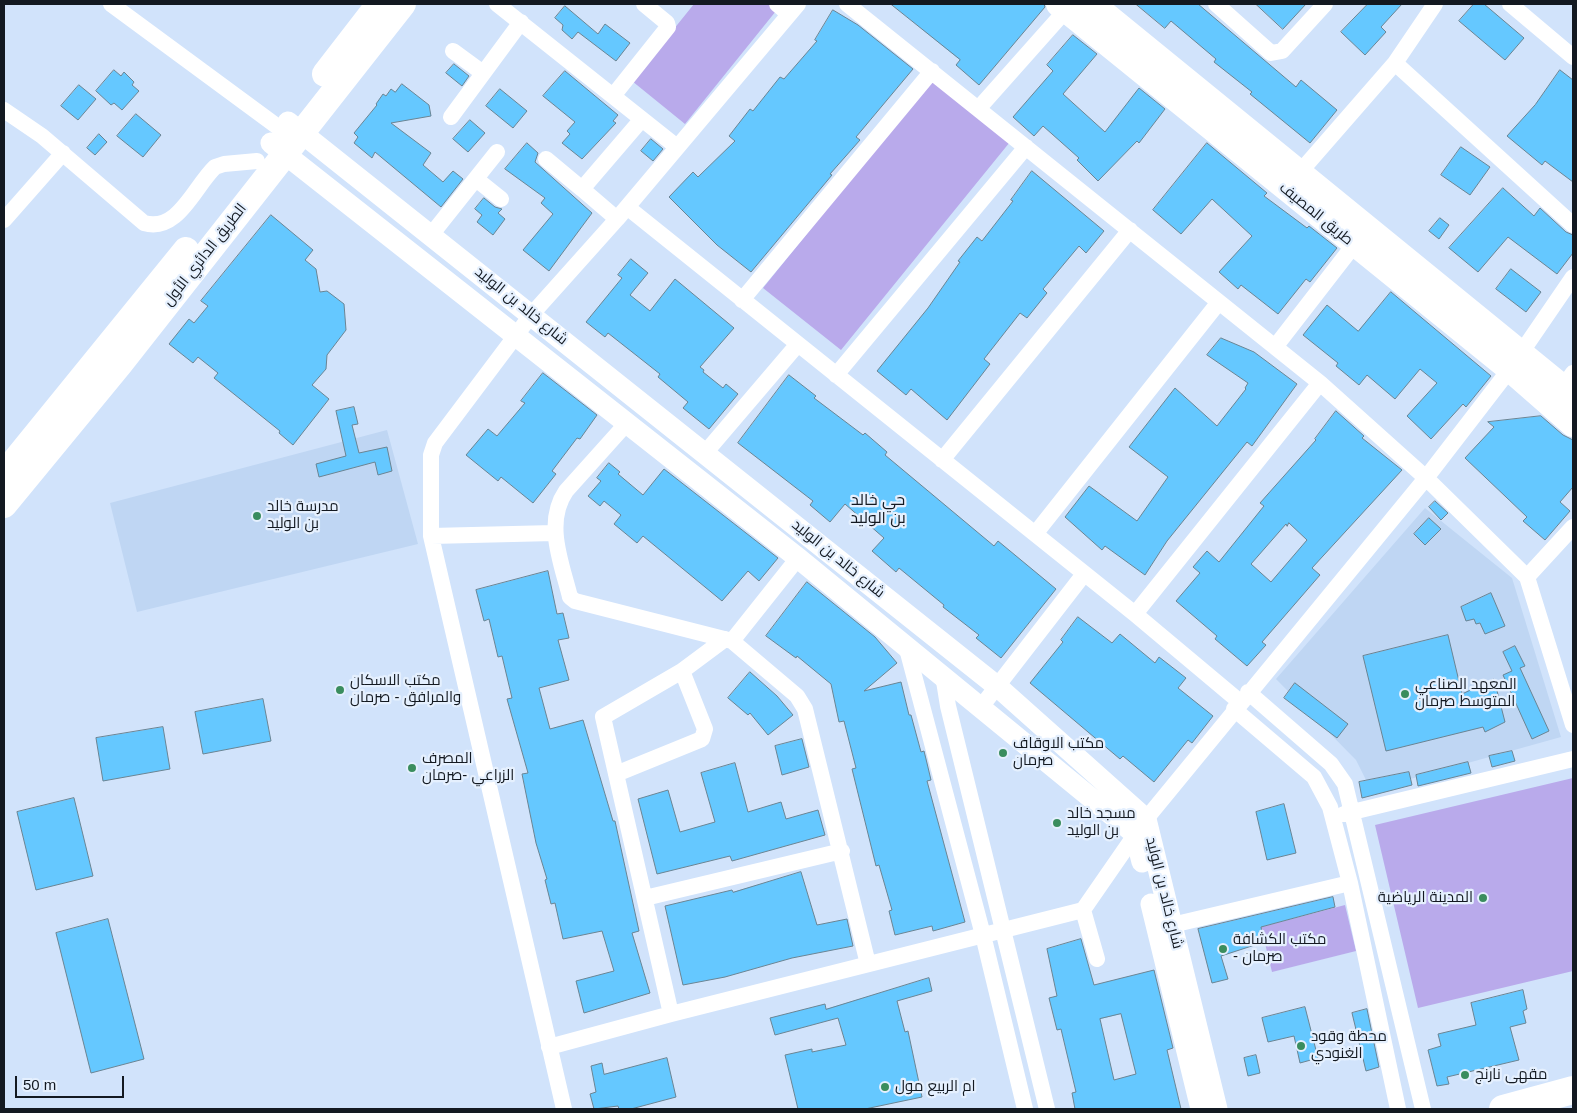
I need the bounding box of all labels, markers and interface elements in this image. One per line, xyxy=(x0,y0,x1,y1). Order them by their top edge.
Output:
street label: طريق المصيف xyxy=(1275,179,1357,249)
street label: الطريق الدائري الأول xyxy=(159,200,251,310)
street label: شارع خالد بن الوليد xyxy=(471,263,571,349)
district label: حي خالد بن الوليد xyxy=(850,491,906,529)
place label: مدرسة خالد بن الوليد xyxy=(267,498,339,533)
marker: مدرسة خالد بن الوليد xyxy=(251,510,263,522)
street label: شارع خالد بن الوليد xyxy=(788,516,888,602)
place label: مكتب الاسكان والمرافق - صرمان xyxy=(350,672,461,707)
place label: المعهد الصناعي المتوسط صرمان xyxy=(1415,676,1517,711)
marker: مكتب الاسكان والمرافق - صرمان xyxy=(334,684,346,696)
marker: المعهد الصناعي المتوسط صرمان xyxy=(1399,688,1411,700)
place label: مكتب الاوقاف صرمان xyxy=(1013,735,1104,770)
marker: مكتب الاوقاف صرمان xyxy=(997,747,1009,759)
place label: المصرف الزراعي -صرمان xyxy=(422,750,514,785)
marker: المصرف الزراعي -صرمان xyxy=(406,762,418,774)
place label: مسجد خالد بن الوليد xyxy=(1067,805,1136,840)
marker: مسجد خالد بن الوليد xyxy=(1051,817,1063,829)
street label: شارع خالد بن الوليد xyxy=(1141,835,1187,951)
place label: المدينة الرياضية xyxy=(1378,889,1473,907)
marker: المدينة الرياضية xyxy=(1477,892,1489,904)
place label: مكتب الكشافة - صرمان xyxy=(1233,931,1326,966)
marker: مكتب الكشافة - صرمان xyxy=(1217,943,1229,955)
place label: محطة وقود الغنودي xyxy=(1311,1028,1387,1063)
marker: محطة وقود الغنودي xyxy=(1295,1040,1307,1052)
scale bar xyxy=(18,1066,126,1098)
place label: مقهى نارنج xyxy=(1475,1066,1547,1084)
marker: مقهى نارنج xyxy=(1459,1069,1471,1081)
text: 50 m xyxy=(23,1076,56,1093)
place label: ام الربيع مول xyxy=(895,1078,976,1096)
marker: ام الربيع مول xyxy=(879,1081,891,1093)

